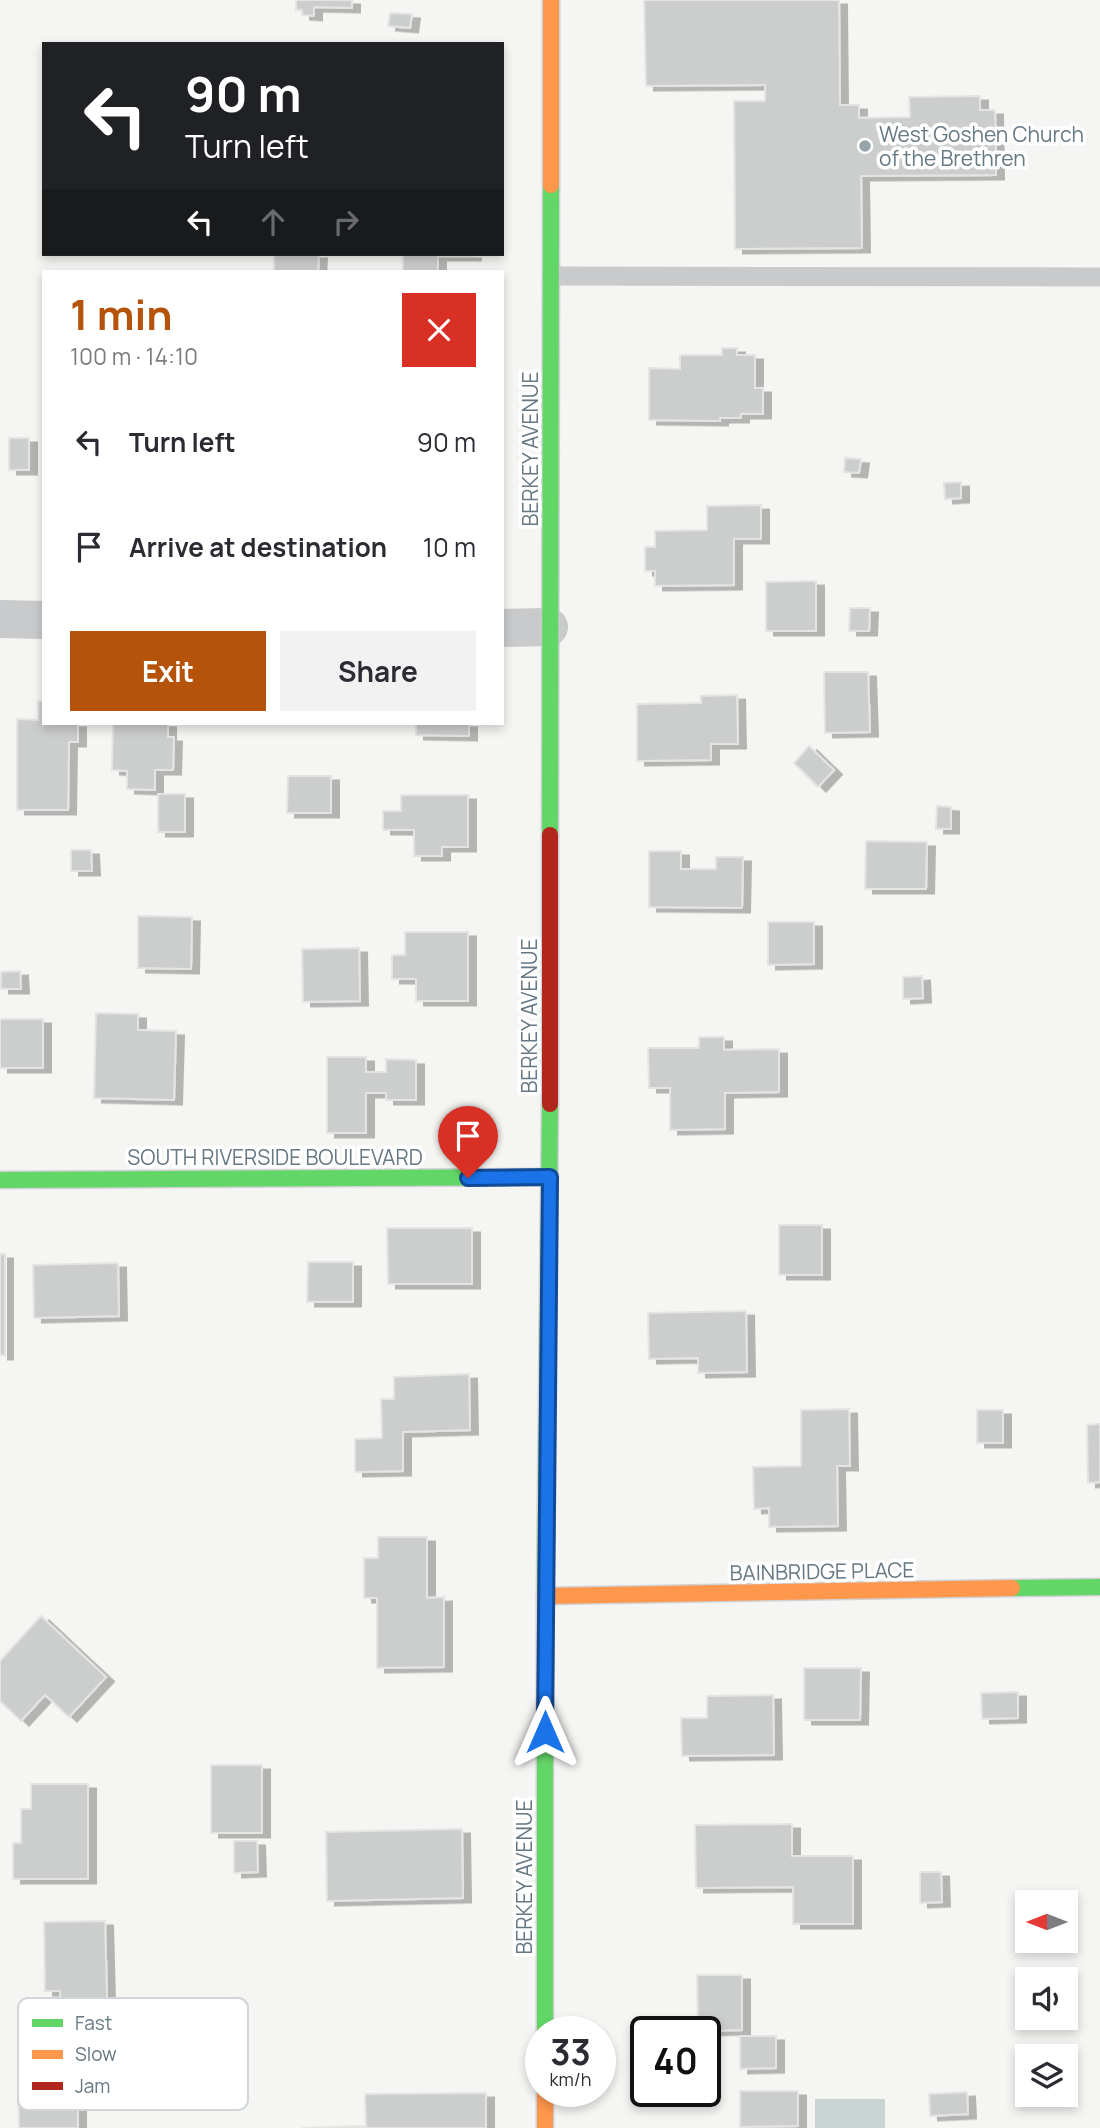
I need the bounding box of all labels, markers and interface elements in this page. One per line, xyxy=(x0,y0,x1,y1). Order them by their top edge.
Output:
text: 90 m xyxy=(185,60,302,127)
icon: left xyxy=(70,70,161,161)
place label: West Goshen Church of the Brethren xyxy=(879,120,1084,172)
text: Turn left xyxy=(185,124,309,168)
marker: West Goshen Church of the Brethren xyxy=(857,138,873,154)
icon: left xyxy=(181,203,219,241)
icon: ahead xyxy=(254,203,292,241)
icon: right xyxy=(327,203,365,241)
text: 1 min xyxy=(70,285,173,343)
button: close xyxy=(402,293,476,367)
text: 100 m · 14:10 xyxy=(70,340,198,372)
street label: BERKEY AVENUE xyxy=(516,371,544,527)
icon: left xyxy=(70,423,108,461)
text: Turn left xyxy=(129,424,236,460)
text: 90 m xyxy=(417,424,476,460)
icon: arrive xyxy=(70,528,108,566)
text: Arrive at destination xyxy=(129,529,387,565)
text: 10 m xyxy=(423,529,476,565)
button: Exit xyxy=(70,631,266,711)
button: Share xyxy=(280,631,476,711)
street label: BERKEY AVENUE xyxy=(515,938,543,1094)
pin xyxy=(438,1106,498,1178)
icon: arrive xyxy=(449,1117,487,1155)
street label: SOUTH RIVERSIDE BOULEVARD xyxy=(127,1143,423,1171)
street label: BAINBRIDGE PLACE xyxy=(729,1555,915,1587)
position arrow xyxy=(508,1695,582,1769)
street label: BERKEY AVENUE xyxy=(510,1799,538,1955)
north arrow xyxy=(1015,1890,1078,1953)
map controls xyxy=(1015,1890,1078,2107)
button: sound xyxy=(1015,1967,1078,2030)
legend xyxy=(18,1998,248,2110)
text: Fast xyxy=(75,2010,112,2036)
speed limit sign: 40 xyxy=(630,2016,721,2107)
text: 33 xyxy=(550,2028,591,2076)
text: Slow xyxy=(75,2041,117,2067)
button: layers xyxy=(1015,2044,1078,2107)
text: km/h xyxy=(550,2067,591,2091)
text: Jam xyxy=(75,2073,110,2099)

